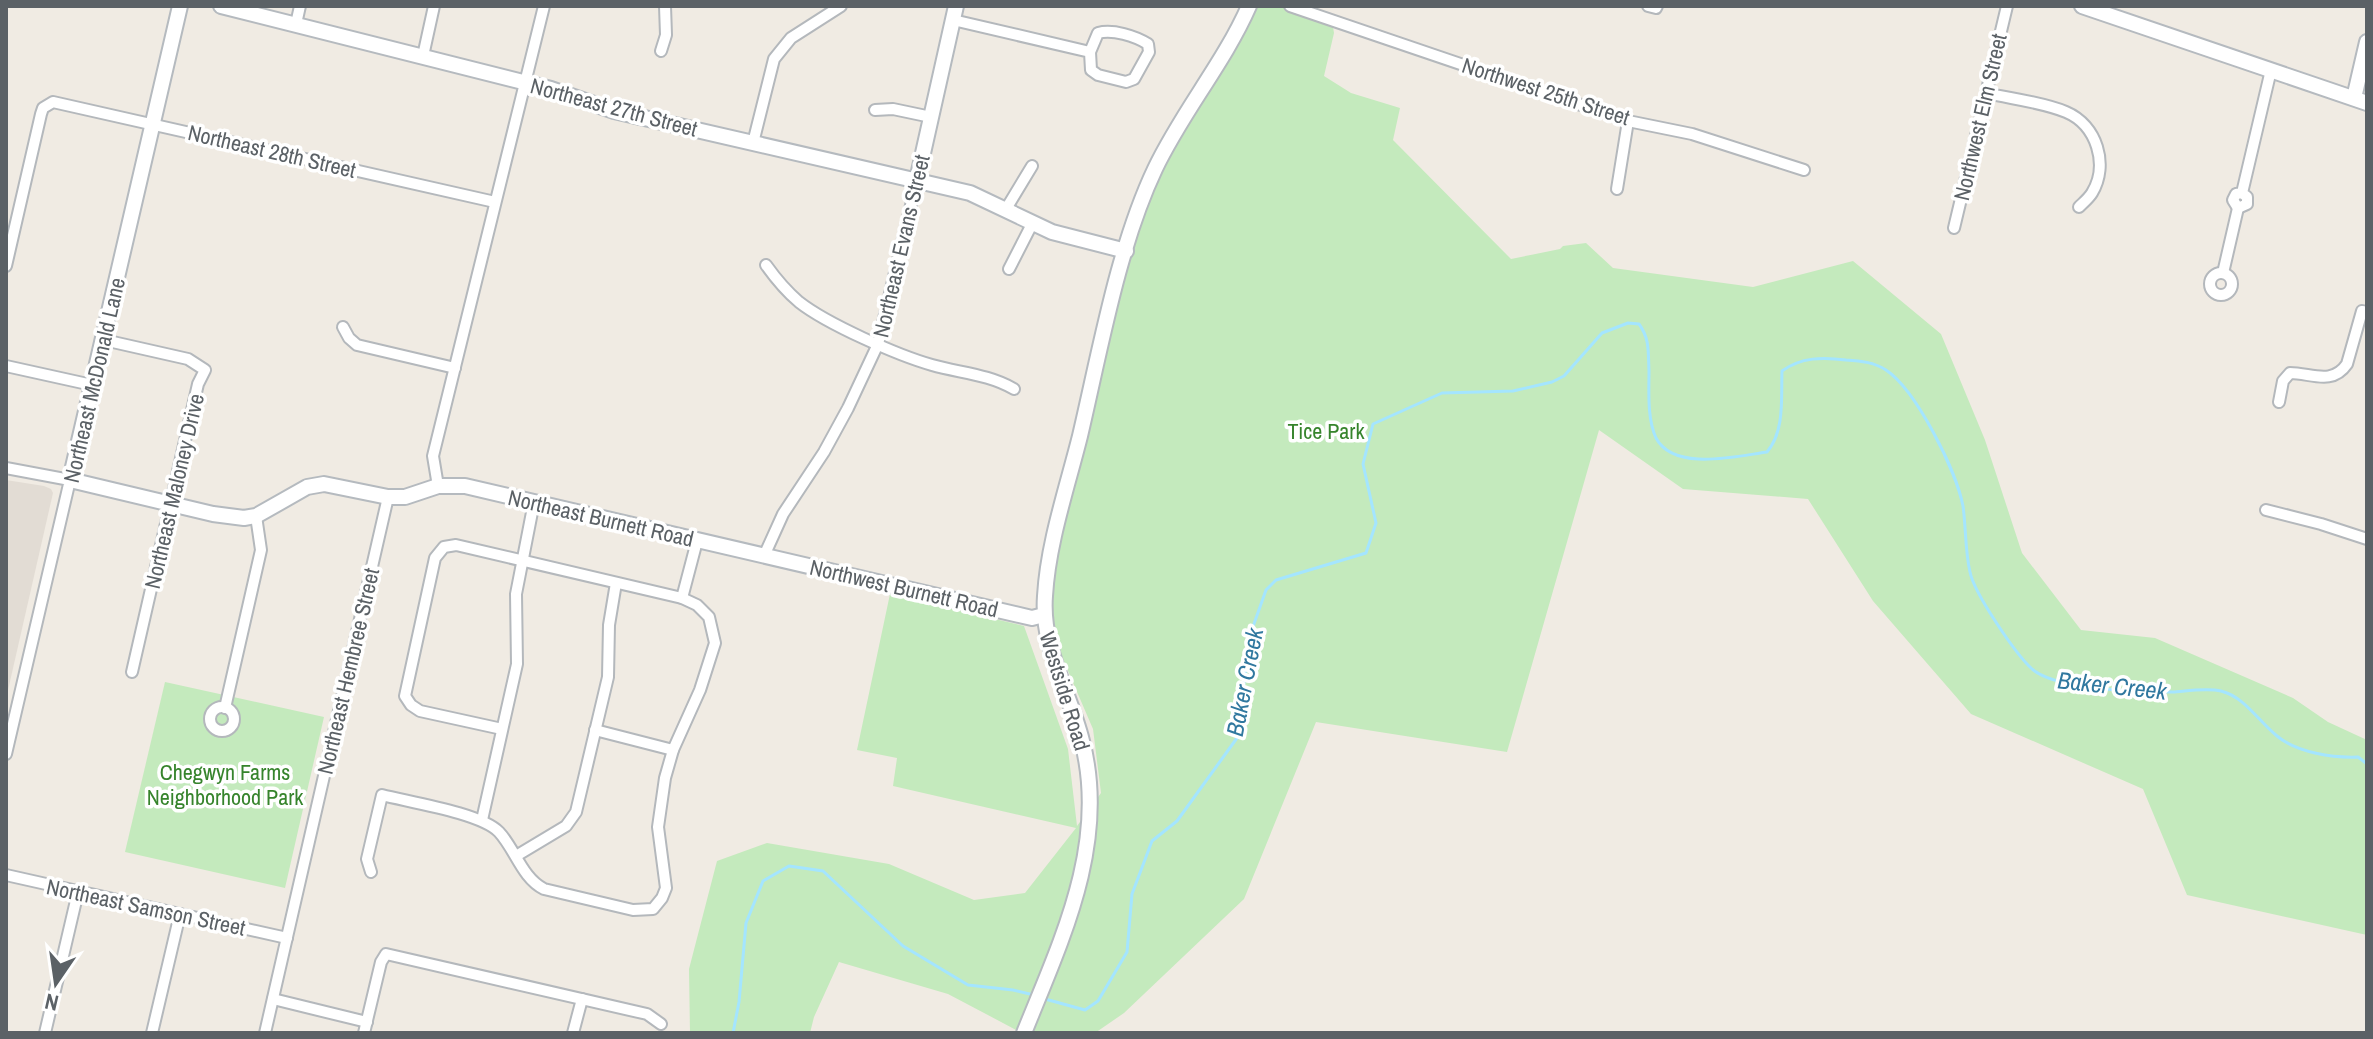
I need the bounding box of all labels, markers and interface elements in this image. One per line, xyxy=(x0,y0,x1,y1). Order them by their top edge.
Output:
street label: Northwest Elm Street xyxy=(1946,31,2014,203)
street label: Northwest 25th Street xyxy=(1458,50,1634,132)
street label: Northeast 27th Street xyxy=(527,70,701,144)
street label: Northeast 28th Street xyxy=(185,117,359,185)
street label: Northeast Evans Street xyxy=(865,152,937,340)
street label: Northeast McDonald Lane xyxy=(56,275,132,485)
street label: Northeast Maloney Drive xyxy=(137,390,211,592)
park label: Tice Park xyxy=(1288,416,1365,446)
street label: Northeast Burnett Road xyxy=(505,482,697,554)
street label: Northwest Burnett Road xyxy=(807,552,1001,624)
street label: Northeast Hembree Street xyxy=(310,565,386,777)
water label: Baker Creek xyxy=(1218,624,1270,739)
street label: Westside Road xyxy=(1033,628,1097,754)
water label: Baker Creek xyxy=(2056,663,2169,707)
park label: Chegwyn Farms Neighborhood Park xyxy=(147,757,304,812)
street label: Northeast Samson Street xyxy=(44,871,248,943)
north arrow xyxy=(16,943,96,1023)
text: N xyxy=(42,986,61,1019)

